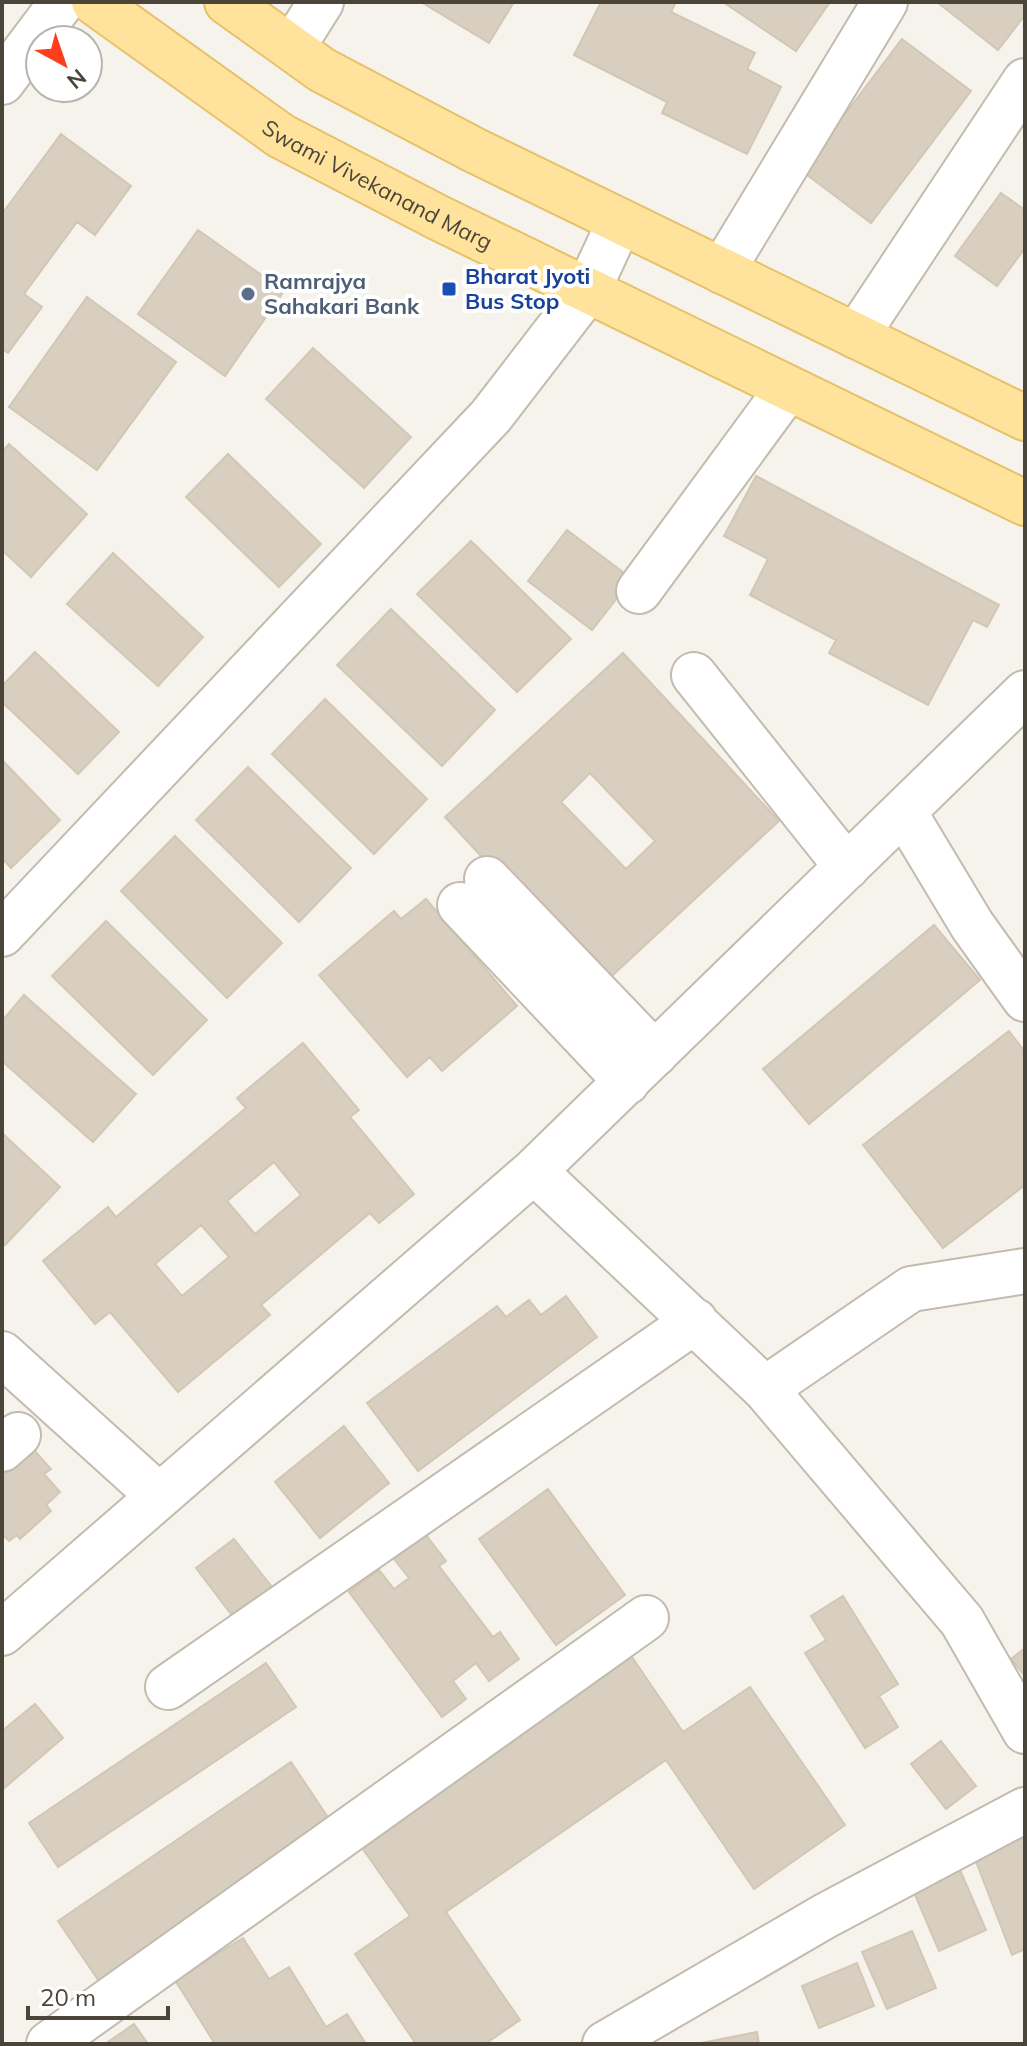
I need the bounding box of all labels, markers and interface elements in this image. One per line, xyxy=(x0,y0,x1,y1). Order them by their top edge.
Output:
north arrow xyxy=(24,24,104,104)
text: N xyxy=(61,63,92,95)
street label: Swami Vivekanand Marg xyxy=(257,113,497,256)
place label: Bharat Jyoti Bus Stop xyxy=(465,262,590,315)
place label: Ramrajya Sahakari Bank xyxy=(264,267,420,320)
marker: Bharat Jyoti Bus Stop xyxy=(440,280,458,298)
marker: Ramrajya Sahakari Bank xyxy=(239,285,257,303)
scale bar xyxy=(28,1970,168,2020)
text: 20 m xyxy=(40,1982,96,2012)

